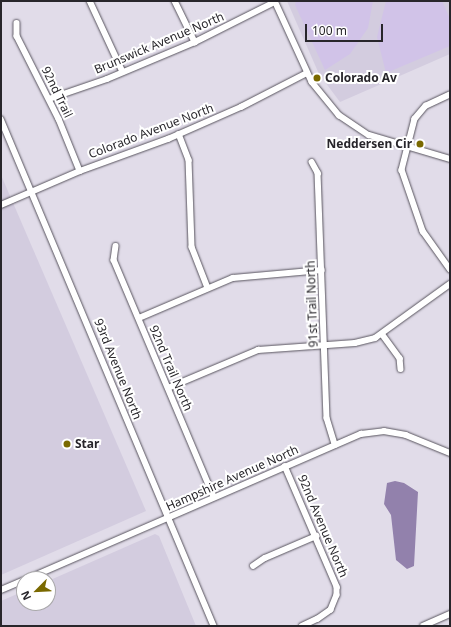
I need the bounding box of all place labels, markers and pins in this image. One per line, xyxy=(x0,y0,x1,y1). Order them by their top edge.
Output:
place label: Colorado Av xyxy=(325,71,397,85)
marker: Colorado Av xyxy=(312,73,322,83)
place label: Neddersen Cir xyxy=(327,137,412,151)
marker: Neddersen Cir xyxy=(415,139,425,149)
place label: Star xyxy=(75,437,99,451)
marker: Star xyxy=(62,439,72,449)

